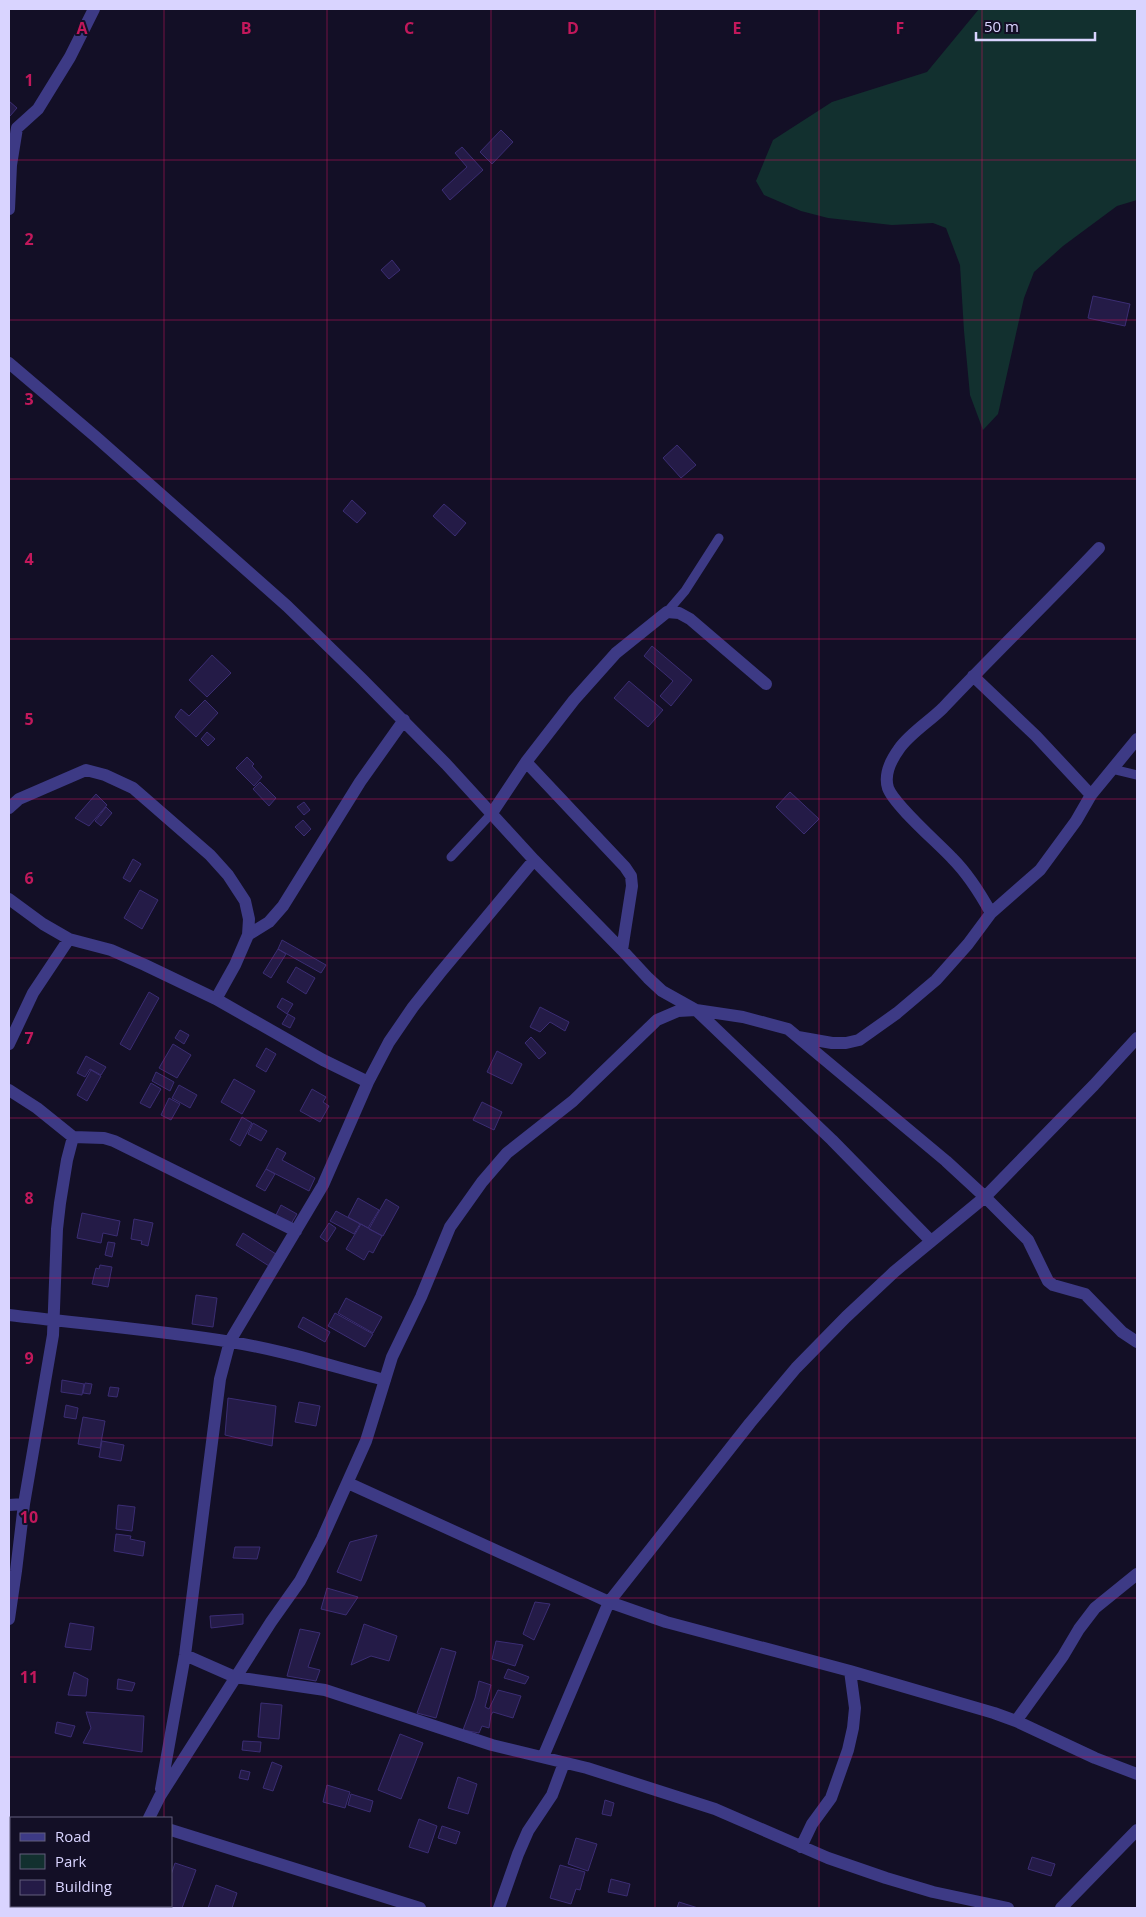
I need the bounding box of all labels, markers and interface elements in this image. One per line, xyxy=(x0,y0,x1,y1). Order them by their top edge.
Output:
scale bar xyxy=(976,10,1095,42)
text: 50 m xyxy=(984,16,1019,36)
text: A xyxy=(76,17,88,39)
text: B xyxy=(241,17,251,39)
text: C xyxy=(404,17,414,39)
text: D xyxy=(567,17,579,39)
text: E xyxy=(733,17,742,39)
text: F xyxy=(896,17,904,39)
text: 1 xyxy=(24,69,34,91)
text: 2 xyxy=(24,228,34,250)
text: 3 xyxy=(24,388,34,410)
text: 4 xyxy=(24,548,34,570)
text: 5 xyxy=(24,708,34,730)
text: 6 xyxy=(24,867,34,889)
text: 7 xyxy=(24,1027,34,1049)
text: 8 xyxy=(24,1187,34,1209)
text: 9 xyxy=(24,1347,34,1369)
text: 10 xyxy=(20,1506,38,1528)
text: 11 xyxy=(20,1666,38,1688)
legend xyxy=(10,1817,172,1907)
text: Road xyxy=(55,1826,91,1846)
text: Park xyxy=(55,1851,86,1871)
text: Building xyxy=(55,1876,112,1896)

